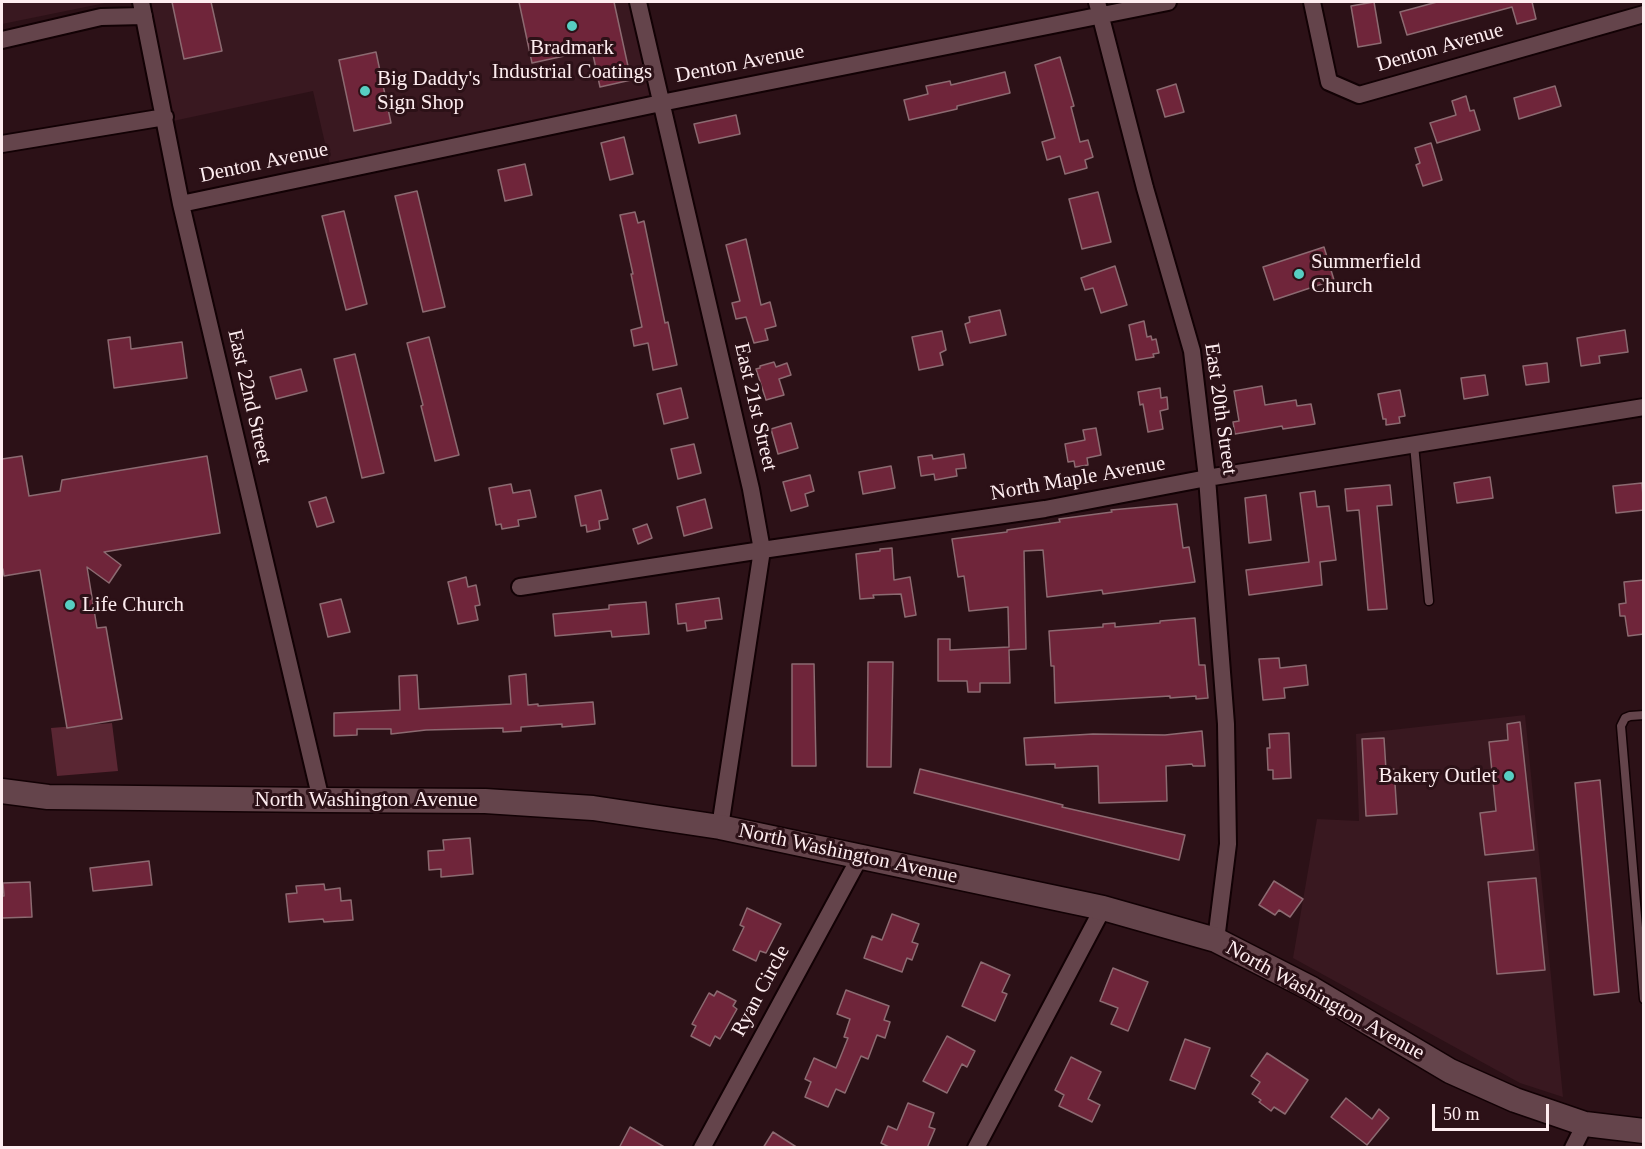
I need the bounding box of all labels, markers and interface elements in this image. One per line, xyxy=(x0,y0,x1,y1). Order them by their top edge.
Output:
street label: Denton Avenue xyxy=(1374,18,1506,78)
marker: Bradmark Industrial Coatings xyxy=(565,19,579,33)
place label: Bradmark Industrial Coatings xyxy=(492,35,652,85)
street label: Denton Avenue xyxy=(673,39,807,89)
place label: Big Daddy's Sign Shop xyxy=(377,66,481,116)
marker: Big Daddy's Sign Shop xyxy=(358,84,372,98)
street label: Denton Avenue xyxy=(197,137,331,189)
place label: Summerfield Church xyxy=(1311,249,1421,299)
marker: Summerfield Church xyxy=(1292,267,1306,281)
street label: East 22nd Street xyxy=(221,327,277,467)
street label: East 21st Street xyxy=(728,341,782,473)
street label: East 20th Street xyxy=(1198,341,1242,477)
street label: North Maple Avenue xyxy=(989,451,1167,507)
place label: Life Church xyxy=(82,592,184,618)
marker: Life Church xyxy=(63,598,77,612)
place label: Bakery Outlet xyxy=(1379,763,1497,789)
marker: Bakery Outlet xyxy=(1502,769,1516,783)
street label: North Washington Avenue xyxy=(254,787,478,813)
street label: North Washington Avenue xyxy=(736,818,960,890)
street label: North Washington Avenue xyxy=(1221,936,1429,1066)
street label: Ryan Circle xyxy=(726,941,796,1041)
scale bar xyxy=(1435,1092,1552,1130)
text: 50 m xyxy=(1443,1104,1480,1124)

